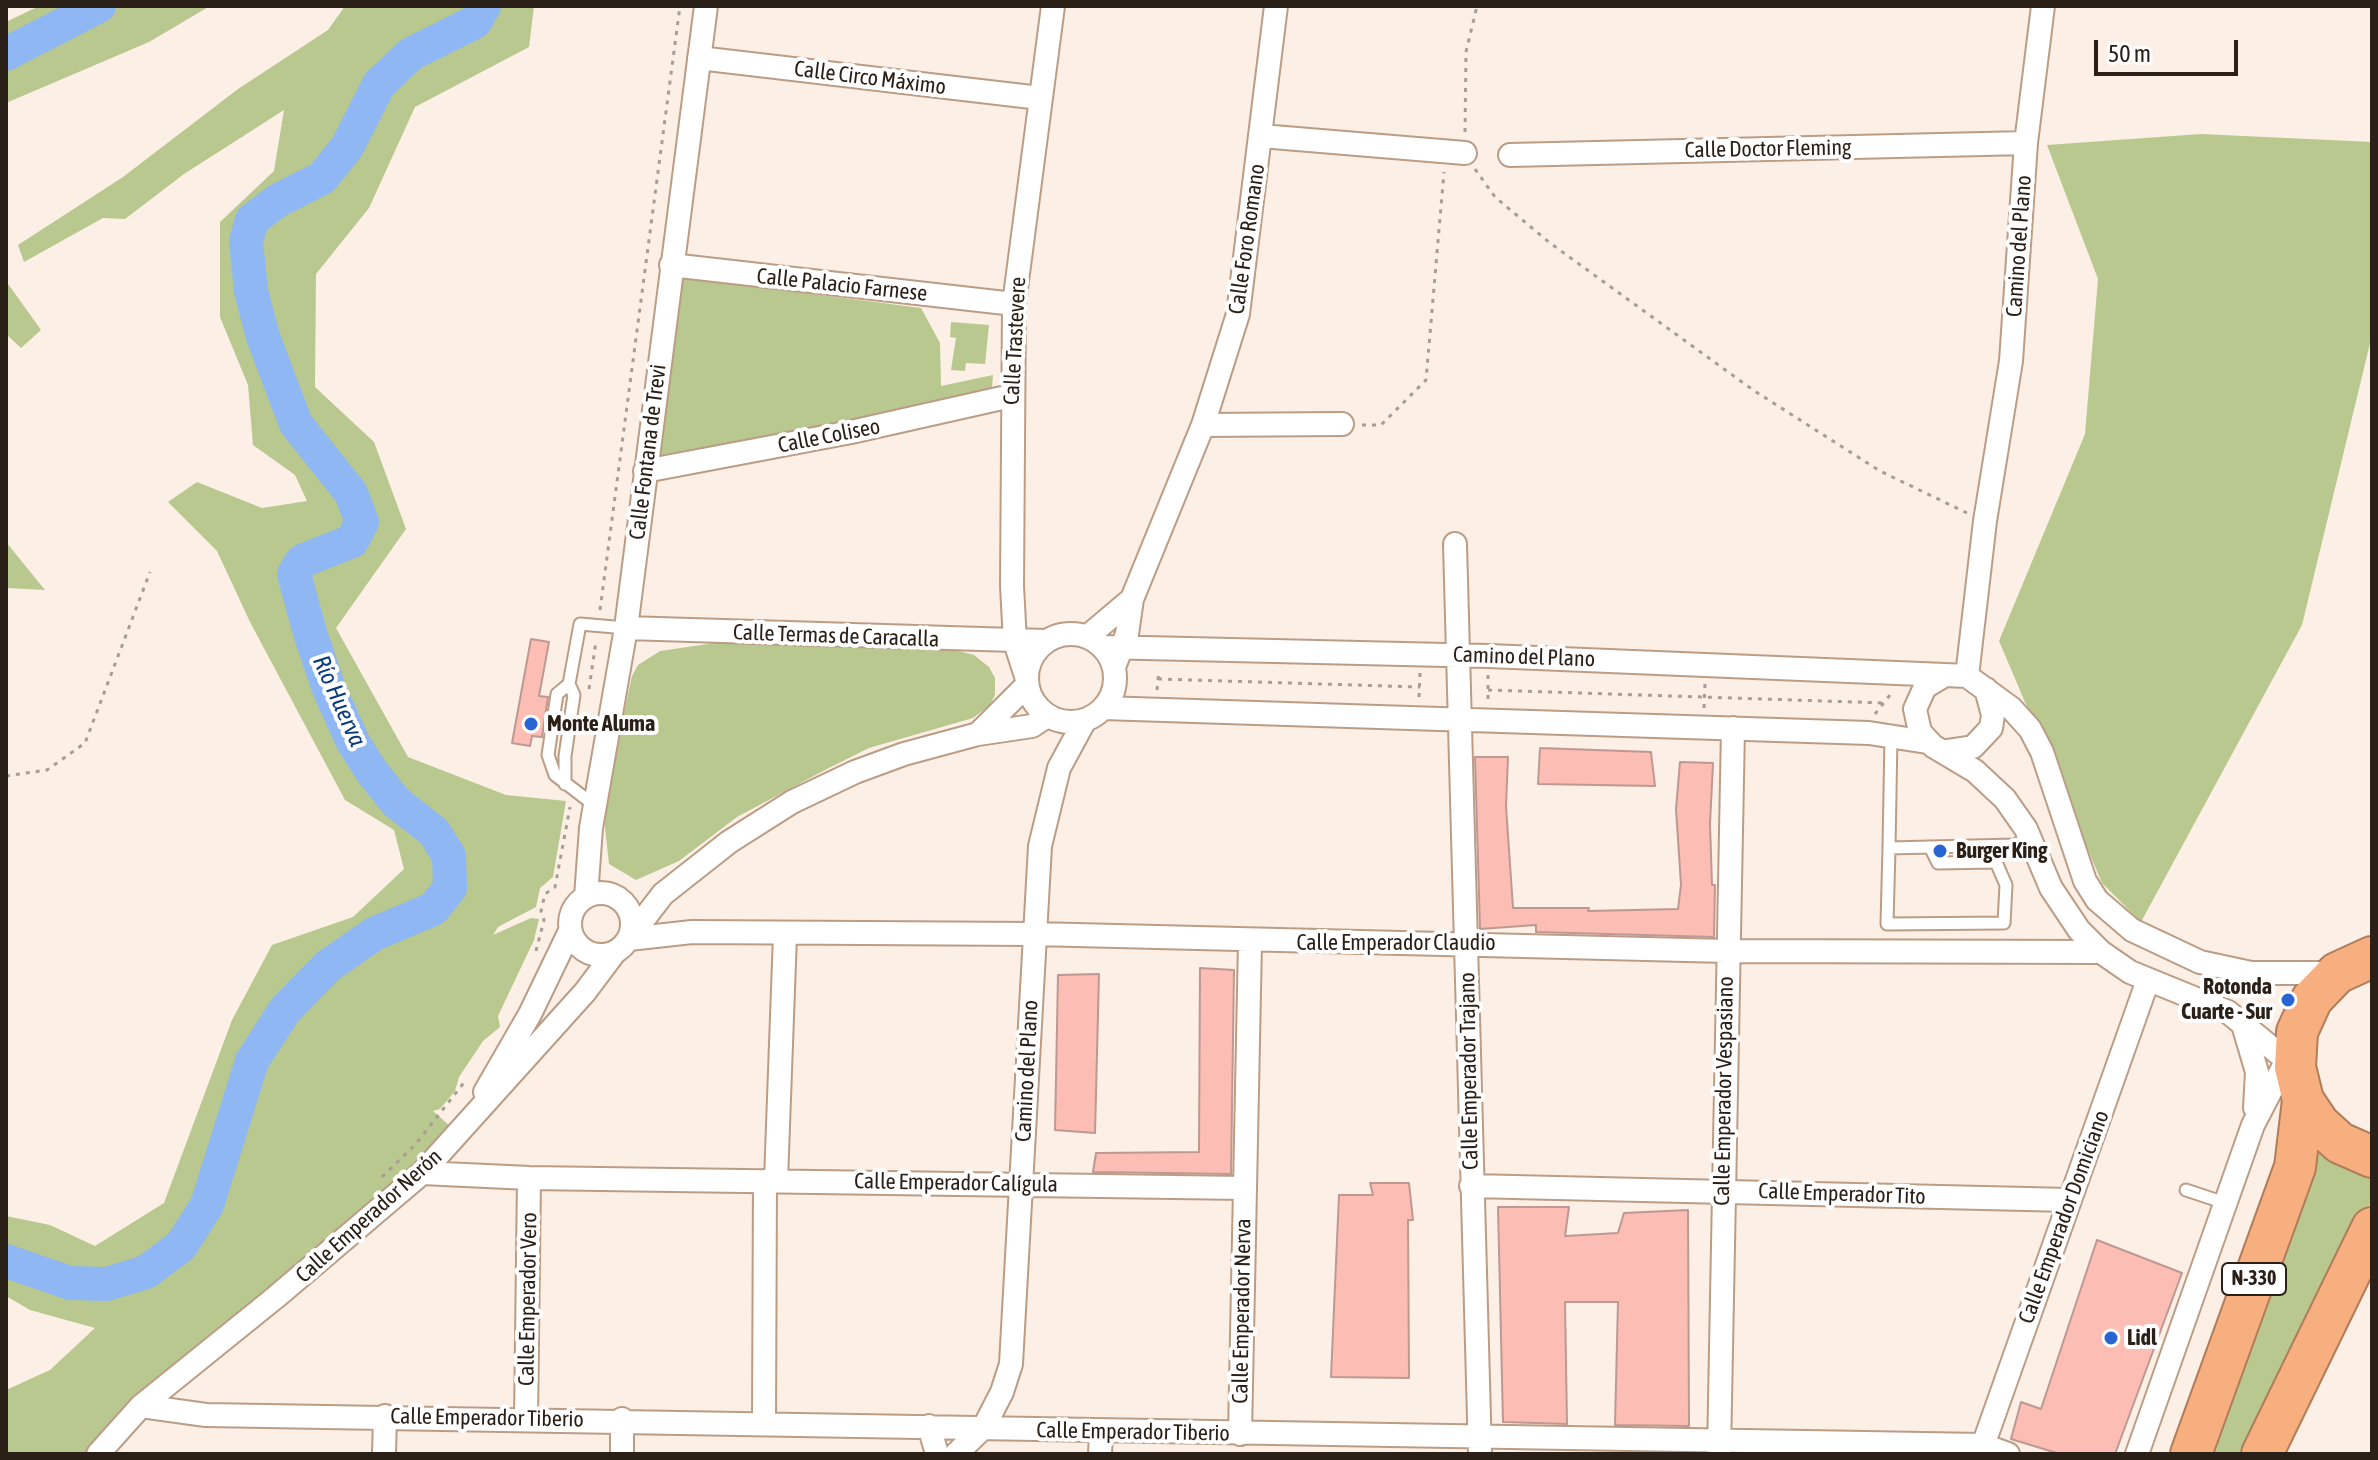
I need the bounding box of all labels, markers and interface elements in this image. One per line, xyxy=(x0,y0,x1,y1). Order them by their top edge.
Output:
scale bar xyxy=(2098,24,2242,74)
text: 50 m xyxy=(2108,40,2151,67)
street label: Calle Circo Máximo xyxy=(793,56,947,100)
street label: Calle Doctor Fleming xyxy=(1684,134,1852,164)
street label: Calle Foro Romano xyxy=(1223,162,1271,316)
street label: Camino del Plano xyxy=(2001,174,2037,318)
street label: Calle Palacio Farnese xyxy=(755,263,929,307)
street label: Calle Trastevere xyxy=(998,276,1032,406)
street label: Calle Fontana de Trevi xyxy=(624,363,672,541)
street label: Calle Coliseo xyxy=(776,413,882,459)
street label: Calle Termas de Caracalla xyxy=(732,619,940,653)
street label: Camino del Plano xyxy=(1453,641,1595,673)
water label: Río Huerva xyxy=(306,651,372,751)
place label: Monte Aluma xyxy=(547,711,655,737)
marker: Monte Aluma xyxy=(522,715,540,733)
place label: Burger King xyxy=(1956,838,2047,864)
marker: Burger King xyxy=(1931,842,1949,860)
street label: Calle Emperador Claudio xyxy=(1296,930,1496,956)
street label: Calle Emperador Trajano xyxy=(1454,972,1484,1170)
place label: Rotonda Cuarte - Sur xyxy=(2181,974,2272,1026)
street label: Calle Emperador Vespasiano xyxy=(1709,976,1739,1206)
marker: Rotonda Cuarte - Sur xyxy=(2279,991,2297,1009)
street label: Camino del Plano xyxy=(1010,999,1044,1143)
street label: Calle Emperador Domiciano xyxy=(2013,1107,2115,1327)
street label: Calle Emperador Nerón xyxy=(291,1144,447,1288)
street label: Calle Emperador Calígula xyxy=(854,1168,1058,1198)
street label: Calle Emperador Tito xyxy=(1758,1178,1926,1210)
street label: Calle Emperador Vero xyxy=(513,1212,543,1386)
street label: Calle Emperador Nerva xyxy=(1227,1218,1257,1404)
road number: N-330 xyxy=(2222,1263,2286,1295)
place label: Lidl xyxy=(2127,1325,2157,1351)
marker: Lidl xyxy=(2102,1329,2120,1347)
street label: Calle Emperador Tiberio xyxy=(390,1403,584,1433)
street label: Calle Emperador Tiberio xyxy=(1036,1417,1230,1447)

